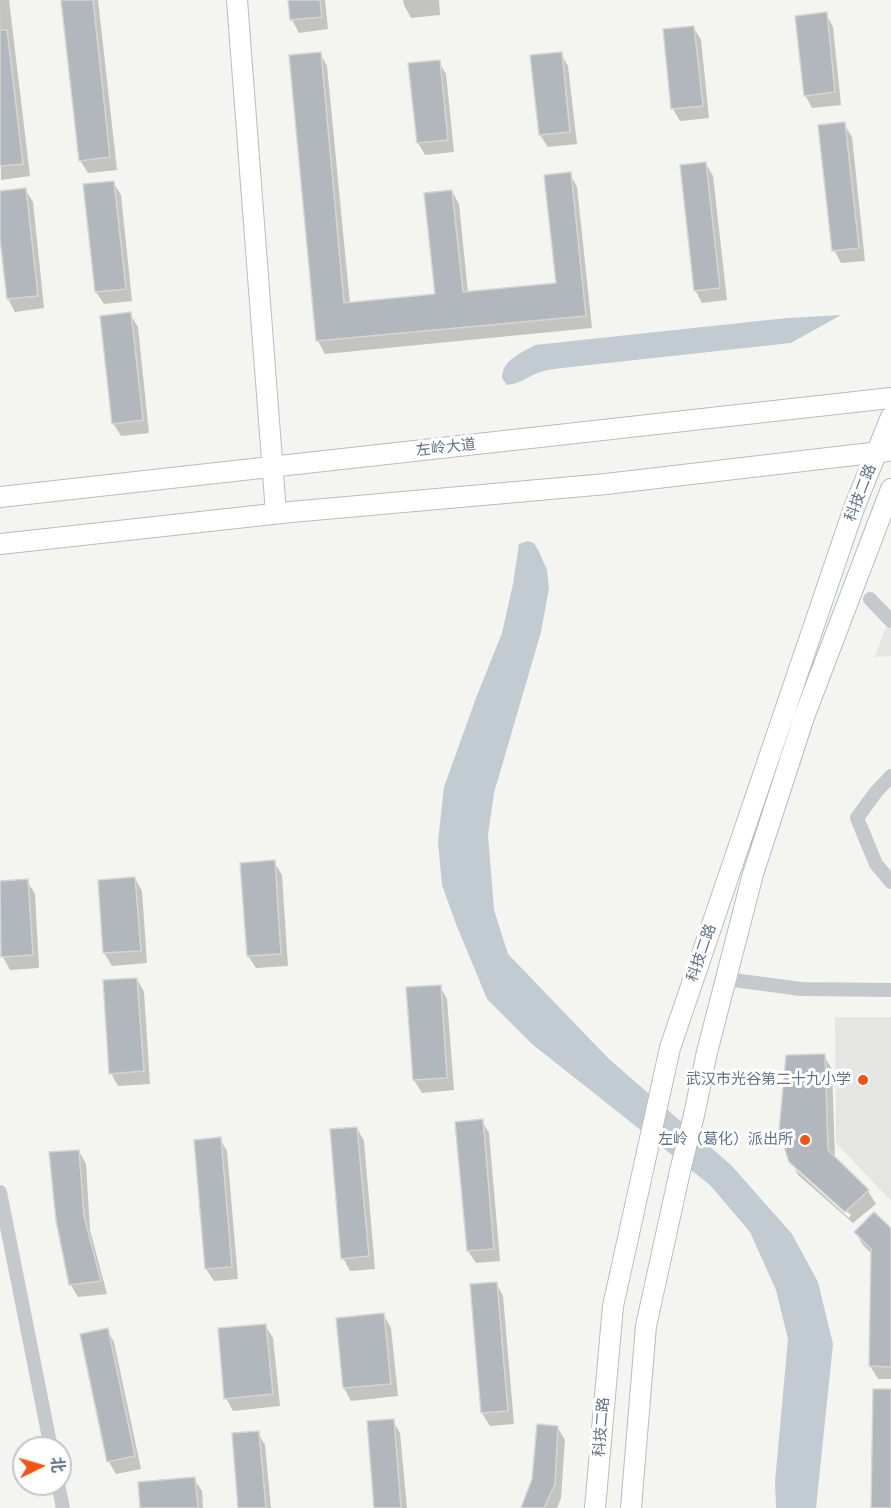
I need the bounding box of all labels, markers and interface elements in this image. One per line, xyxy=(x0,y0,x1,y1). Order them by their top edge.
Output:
street label: 左岭大道 xyxy=(415,436,477,460)
street label: 科技二路 xyxy=(842,462,880,524)
street label: 科技二路 xyxy=(684,922,720,984)
place label: 武汉市光谷第二十九小学 xyxy=(686,1071,851,1089)
marker: 武汉市光谷第二十九小学 xyxy=(856,1073,870,1087)
place label: 左岭（葛化）派出所 xyxy=(658,1131,793,1149)
marker: 左岭（葛化）派出所 xyxy=(798,1133,812,1147)
street label: 科技二路 xyxy=(590,1396,614,1458)
north arrow xyxy=(12,1436,72,1496)
text: 北 xyxy=(46,1456,70,1474)

